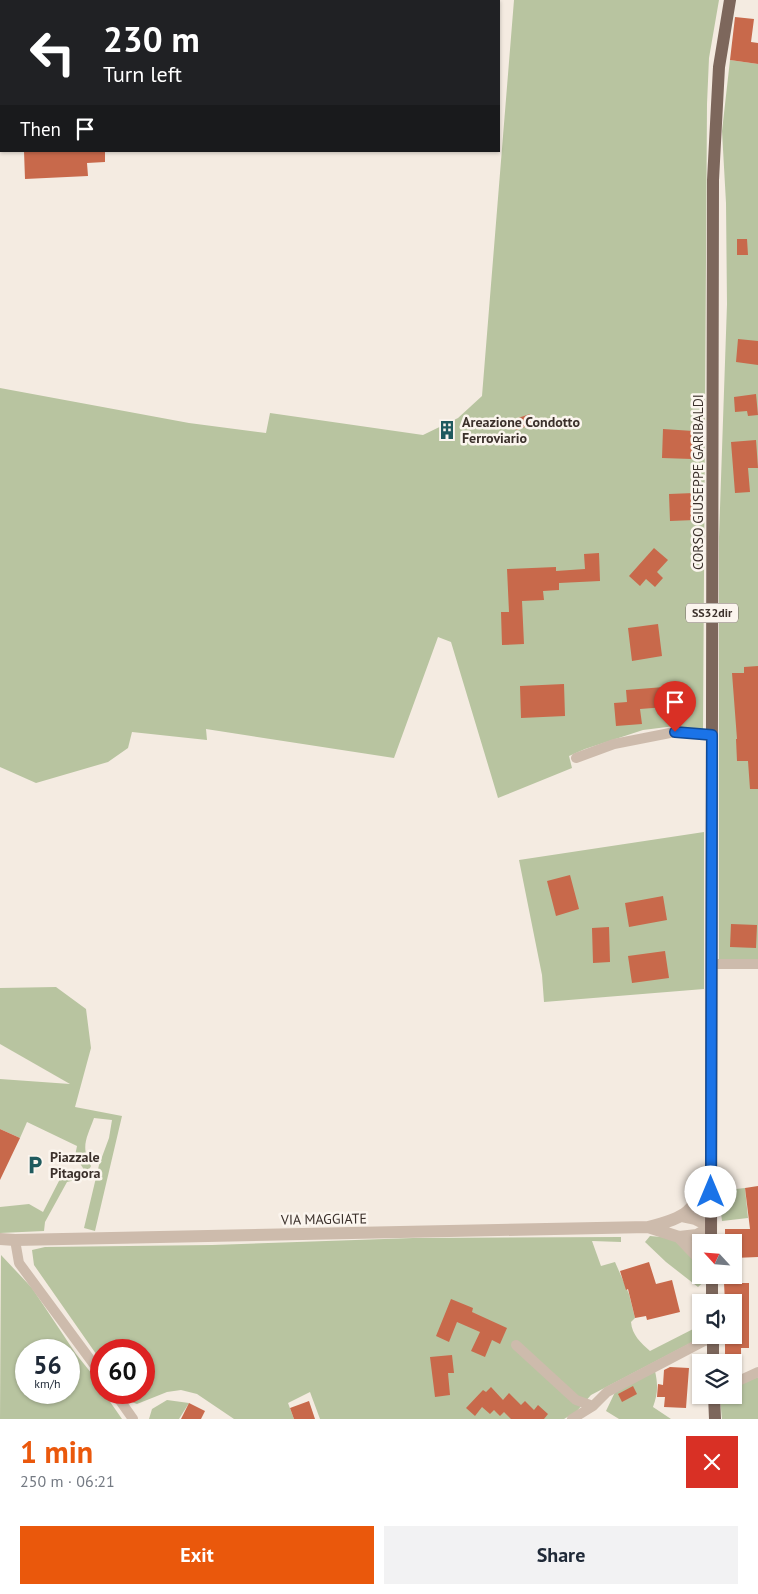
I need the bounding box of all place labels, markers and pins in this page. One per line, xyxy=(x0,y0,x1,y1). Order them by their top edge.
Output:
place label: Areazione Condotto Ferroviario xyxy=(462,413,580,447)
building icon: Areazione Condotto Ferroviario xyxy=(436,419,458,441)
pin xyxy=(654,681,696,732)
place label: Piazzale Pitagora xyxy=(50,1148,101,1182)
parking icon: Piazzale Pitagora xyxy=(24,1154,46,1176)

